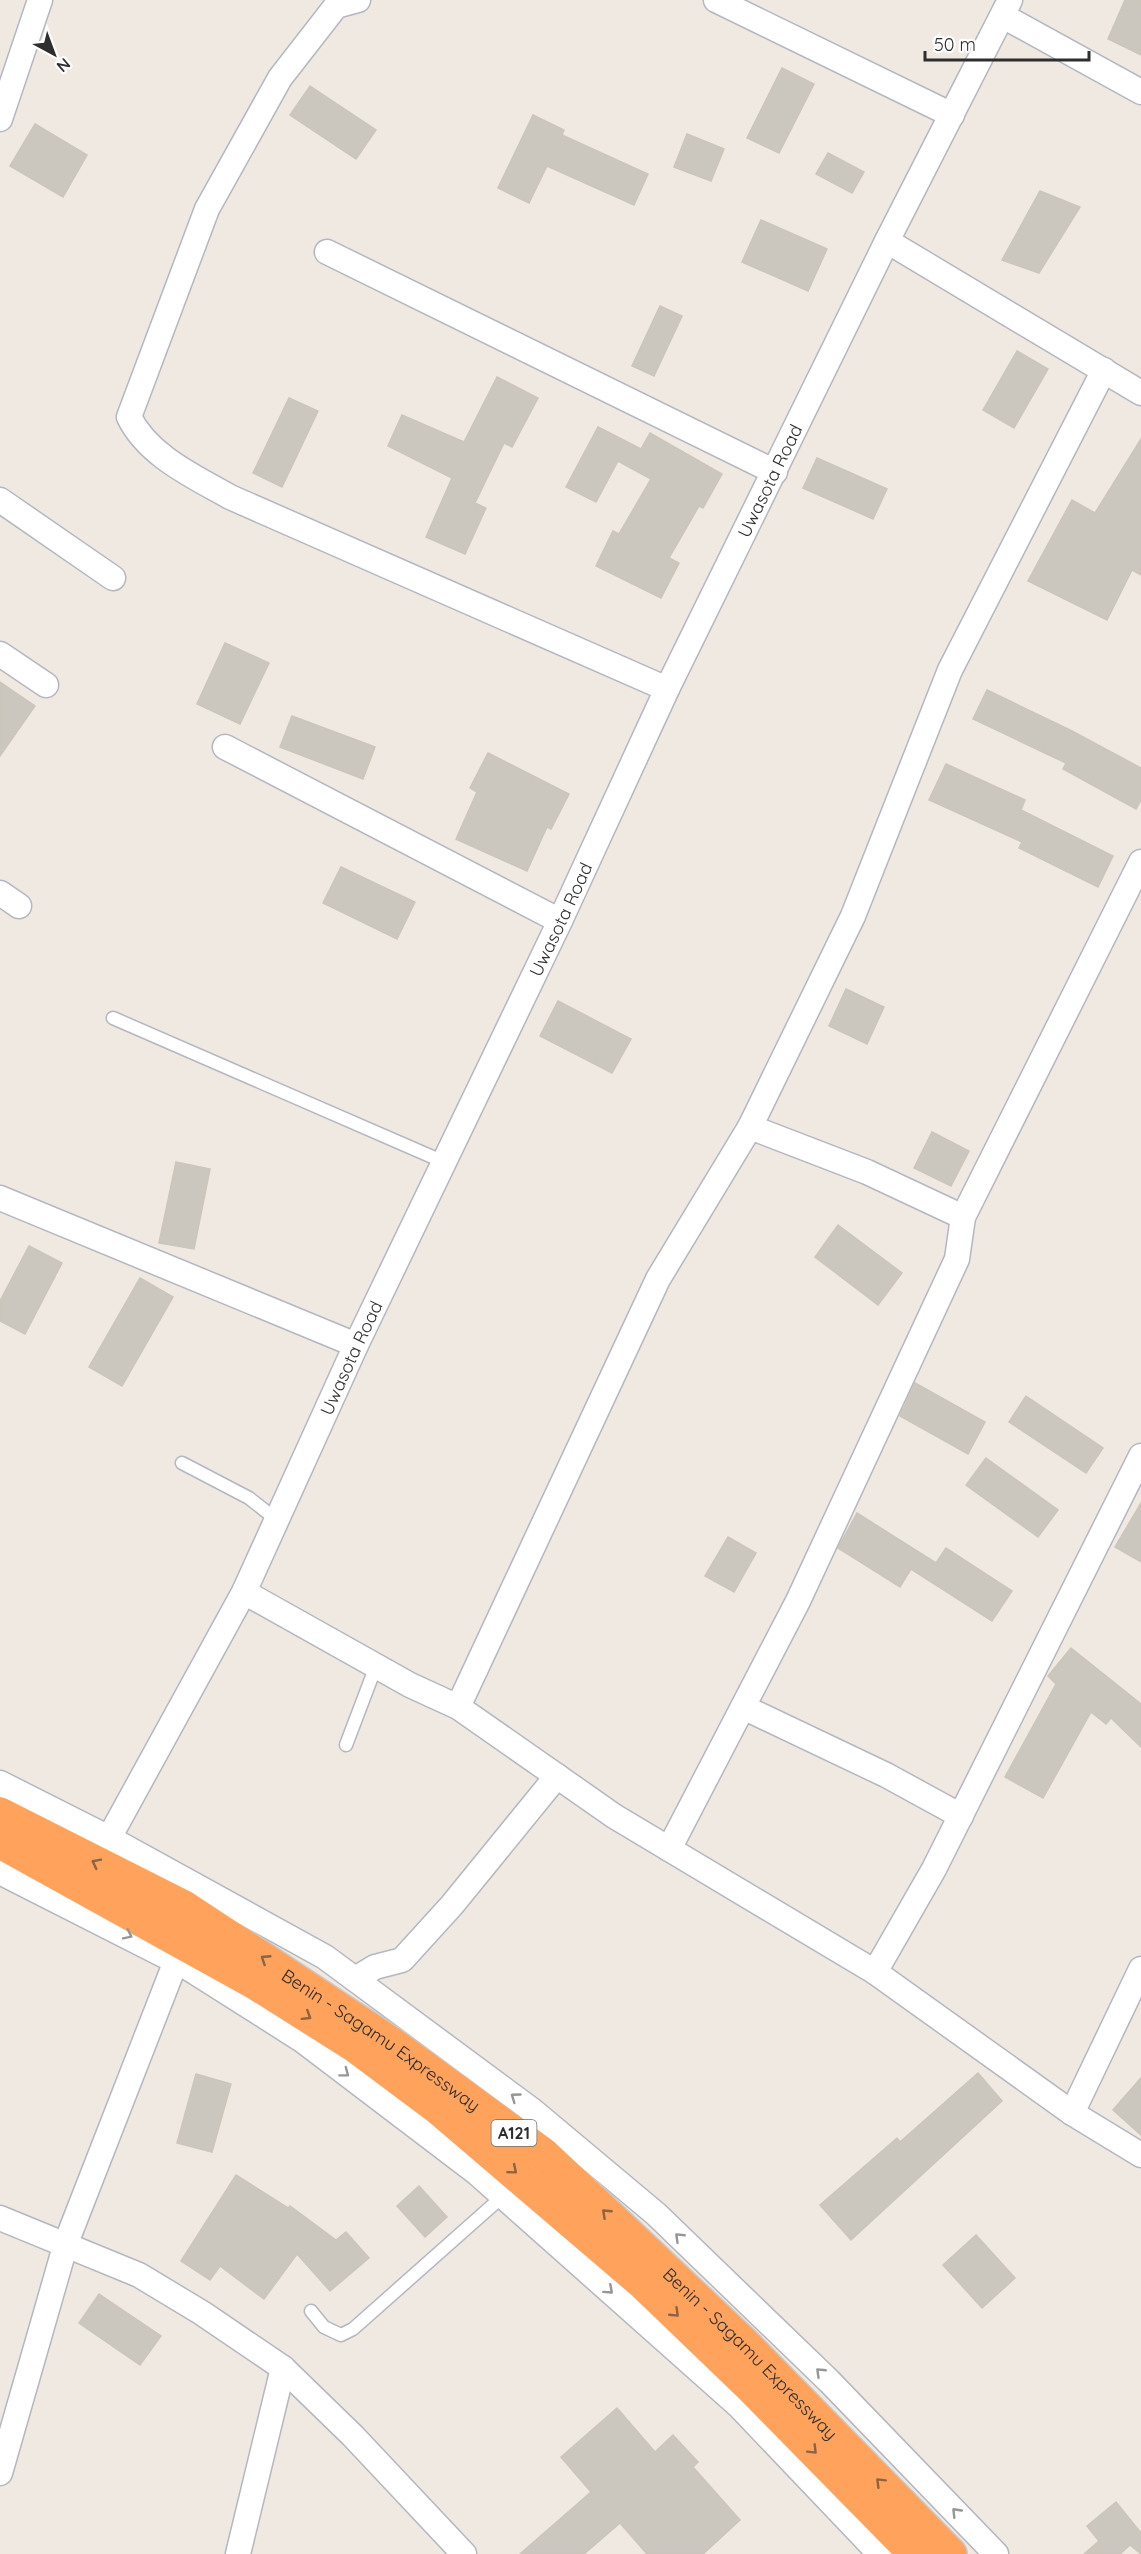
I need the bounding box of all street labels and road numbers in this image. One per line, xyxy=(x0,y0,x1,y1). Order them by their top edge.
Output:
street label: Uwasota Road xyxy=(732,420,807,541)
street label: Uwasota Road xyxy=(524,859,597,980)
street label: Uwasota Road xyxy=(314,1297,387,1419)
street label: Benin - Sagamu Expressway xyxy=(278,1963,485,2116)
road number: A121 xyxy=(492,2120,536,2146)
street label: Benin - Sagamu Expressway xyxy=(658,2262,843,2445)

